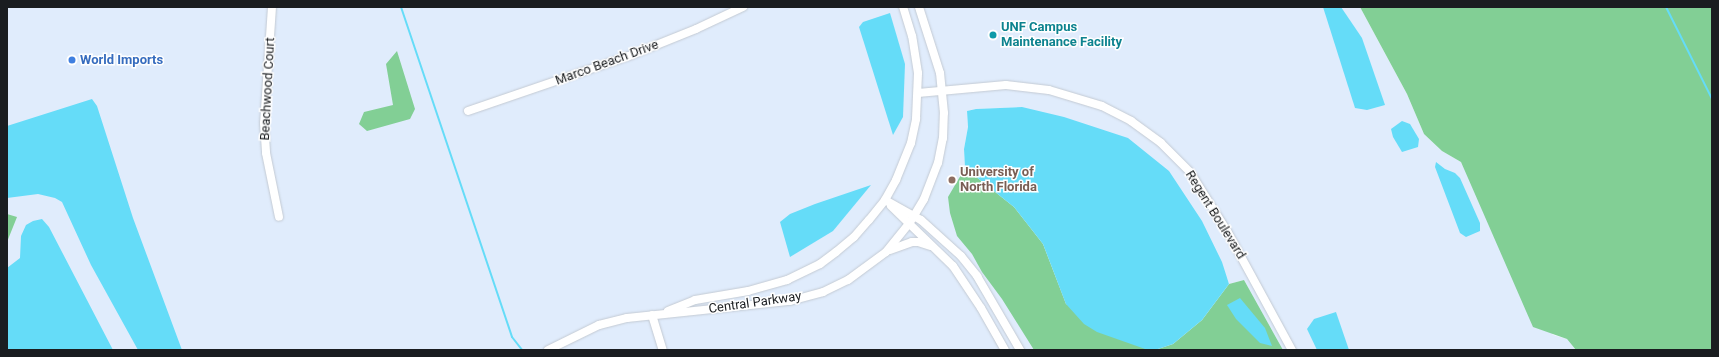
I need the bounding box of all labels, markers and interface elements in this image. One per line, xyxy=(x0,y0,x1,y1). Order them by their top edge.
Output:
place label: UNF Campus Maintenance Facility xyxy=(1001,20,1122,51)
marker: UNF Campus Maintenance Facility xyxy=(988,30,998,40)
street label: Beachwood Court xyxy=(258,37,278,141)
street label: Marco Beach Drive xyxy=(553,37,661,89)
place label: World Imports xyxy=(80,52,163,68)
marker: World Imports xyxy=(67,55,77,65)
place label: University of North Florida xyxy=(960,165,1037,196)
street label: Regent Boulevard xyxy=(1182,168,1248,262)
marker: University of North Florida xyxy=(947,175,957,185)
street label: Central Parkway xyxy=(708,289,802,317)

